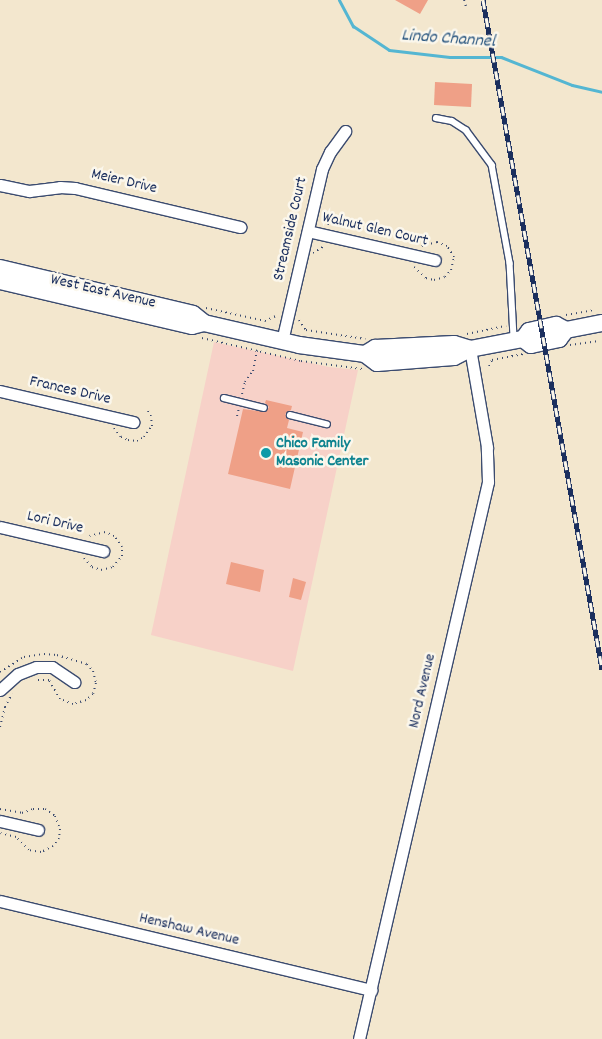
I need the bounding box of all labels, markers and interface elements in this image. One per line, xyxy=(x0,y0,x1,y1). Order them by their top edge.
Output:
water label: Lindo Channel xyxy=(400,26,496,54)
street label: Meier Drive xyxy=(89,165,159,199)
street label: Streamside Court xyxy=(270,175,312,283)
street label: Walnut Glen Court xyxy=(320,208,430,252)
street label: West East Avenue xyxy=(49,271,157,313)
street label: Frances Drive xyxy=(28,372,112,410)
place label: Chico Family Masonic Center xyxy=(276,434,368,472)
marker: Chico Family Masonic Center xyxy=(260,447,272,459)
street label: Lori Drive xyxy=(25,507,85,539)
street label: Nord Avenue xyxy=(405,652,441,730)
street label: Henshaw Avenue xyxy=(137,909,241,951)

